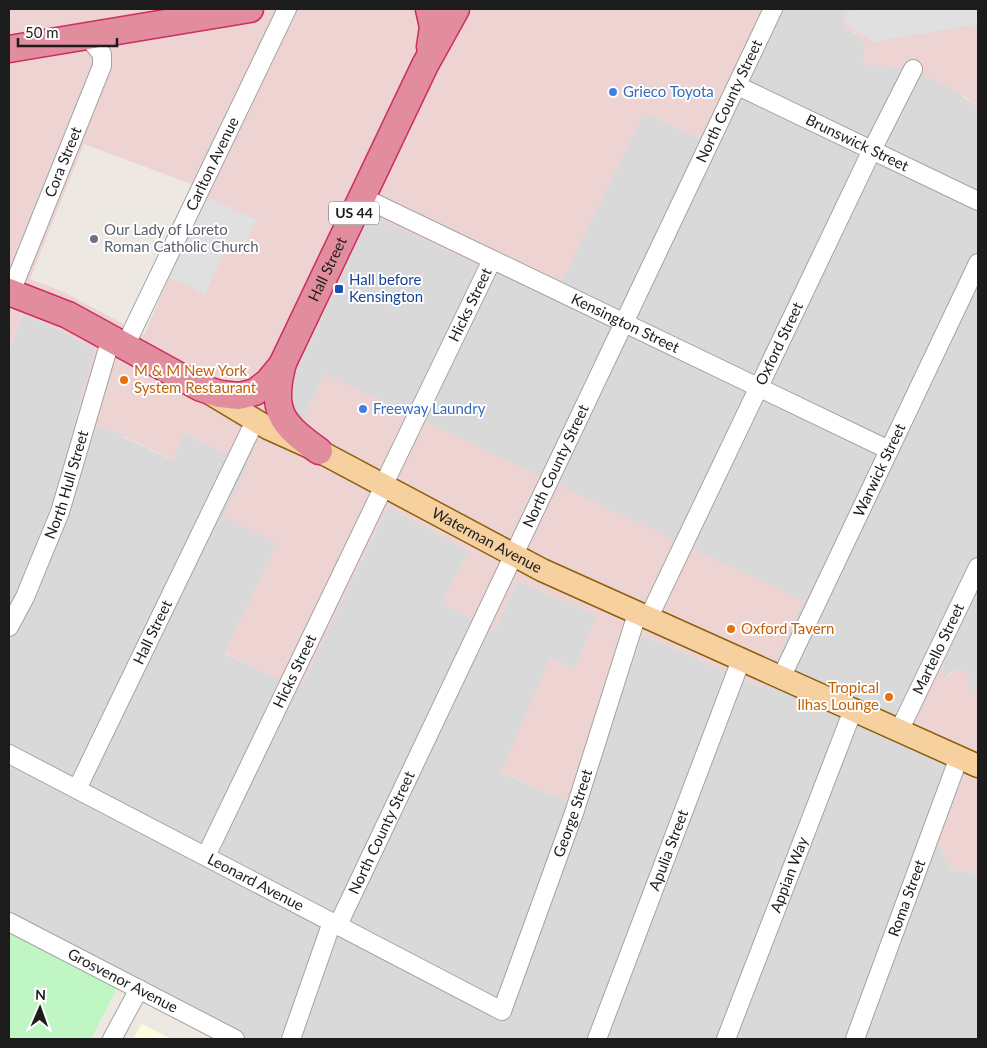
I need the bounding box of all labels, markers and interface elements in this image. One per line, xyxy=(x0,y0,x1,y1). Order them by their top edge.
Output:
scale bar xyxy=(18,15,116,47)
text: 50 m xyxy=(25,23,59,41)
street label: North County Street xyxy=(691,36,765,165)
place label: Grieco Toyota xyxy=(623,82,714,100)
marker: Grieco Toyota xyxy=(607,86,619,98)
street label: Brunswick Street xyxy=(803,110,912,175)
street label: Carlton Avenue xyxy=(181,114,242,213)
street label: Cora Street xyxy=(40,123,85,200)
road number: US 44 xyxy=(329,202,379,224)
place label: Our Lady of Loreto Roman Catholic Church xyxy=(104,220,259,255)
marker: Our Lady of Loreto Roman Catholic Church xyxy=(88,233,100,245)
street label: Hall Street xyxy=(304,233,350,304)
street label: Hicks Street xyxy=(444,264,495,344)
place label: Hall before Kensington xyxy=(349,270,423,305)
marker: Hall before Kensington xyxy=(333,283,345,295)
street label: Kensington Street xyxy=(569,289,683,356)
street label: Oxford Street xyxy=(751,298,806,388)
place label: M & M New York System Restaurant xyxy=(134,361,257,396)
marker: M & M New York System Restaurant xyxy=(118,374,130,386)
place label: Freeway Laundry xyxy=(373,399,486,417)
street label: North County Street xyxy=(518,401,592,530)
marker: Freeway Laundry xyxy=(357,403,369,415)
street label: Warwick Street xyxy=(849,420,909,519)
street label: North Hull Street xyxy=(40,427,92,541)
street label: Waterman Avenue xyxy=(429,503,545,576)
street label: Hall Street xyxy=(129,596,175,667)
street label: Martello Street xyxy=(908,600,967,697)
place label: Oxford Tavern xyxy=(741,619,834,637)
marker: Oxford Tavern xyxy=(725,623,737,635)
street label: Hicks Street xyxy=(269,630,320,711)
place label: Tropical Ilhas Lounge xyxy=(797,678,879,713)
marker: Tropical Ilhas Lounge xyxy=(883,691,895,703)
street label: George Street xyxy=(549,766,595,859)
street label: North County Street xyxy=(344,767,418,897)
street label: Apulia Street xyxy=(644,806,692,893)
street label: Appian Way xyxy=(766,834,811,915)
street label: Leonard Avenue xyxy=(205,849,307,914)
street label: Roma Street xyxy=(884,856,929,939)
street label: Grosvenor Avenue xyxy=(65,944,181,1016)
north arrow xyxy=(15,983,65,1033)
text: N xyxy=(35,986,46,1003)

